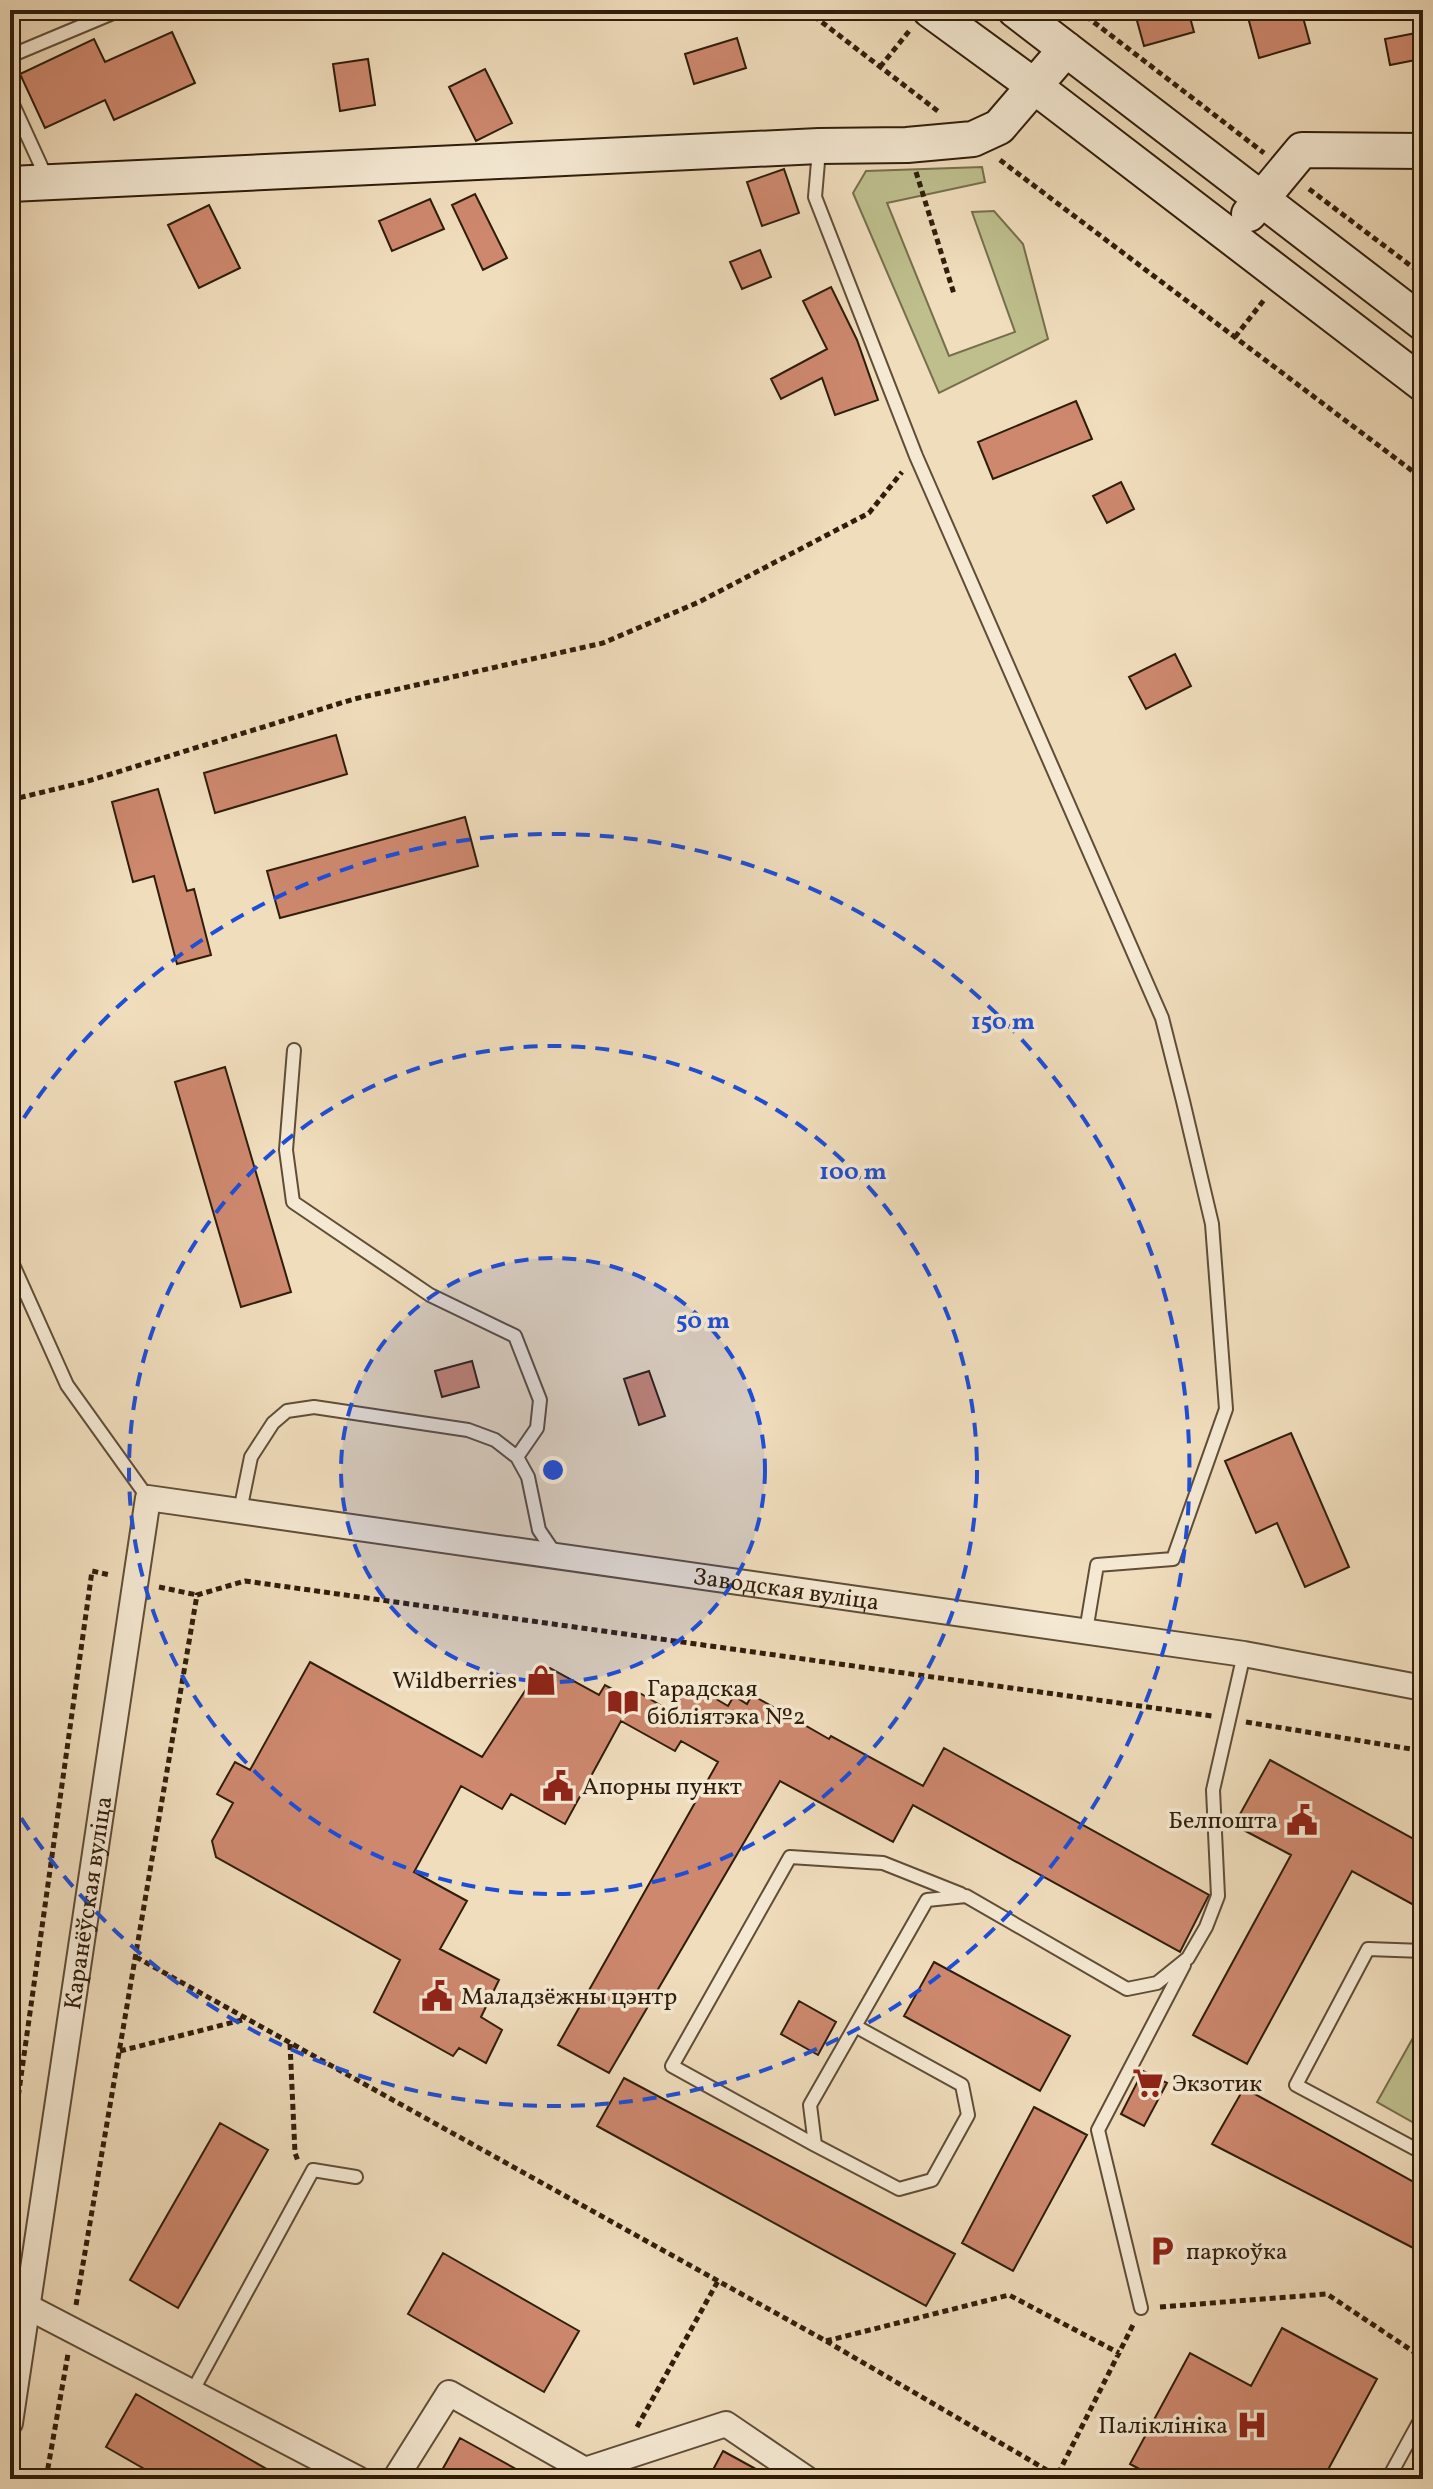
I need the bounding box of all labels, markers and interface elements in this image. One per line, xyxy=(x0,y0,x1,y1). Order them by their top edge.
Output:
text: 150 m xyxy=(971,1006,1035,1040)
text: 100 m xyxy=(819,1156,887,1190)
text: 50 m xyxy=(676,1305,730,1339)
centre of rings xyxy=(539,1456,567,1484)
street label: Заводская вуліца xyxy=(691,1561,881,1621)
shop icon: Wildberries xyxy=(524,1663,558,1697)
place label: Wildberries xyxy=(392,1665,517,1699)
place label: Гарадская бібліятэка №2 xyxy=(647,1673,806,1735)
library icon: Гарадская бібліятэка №2 xyxy=(606,1685,640,1719)
public building icon: Апорны пункт xyxy=(541,1769,575,1803)
place label: Апорны пункт xyxy=(582,1771,742,1805)
street label: Каранёўская вуліца xyxy=(57,1794,122,2012)
public building icon: Белпошта xyxy=(1285,1803,1319,1837)
place label: Белпошта xyxy=(1168,1805,1278,1839)
public building icon: Маладзёжны цэнтр xyxy=(420,1979,454,2013)
place label: Маладзёжны цэнтр xyxy=(461,1981,677,2015)
supermarket icon: Экзотик xyxy=(1131,2066,1165,2100)
place label: Экзотик xyxy=(1172,2068,1262,2102)
parking icon: паркоўка xyxy=(1145,2234,1179,2268)
place label: паркоўка xyxy=(1186,2236,1288,2270)
hospital icon: Паліклініка xyxy=(1235,2408,1269,2442)
place label: Паліклініка xyxy=(1098,2410,1228,2444)

